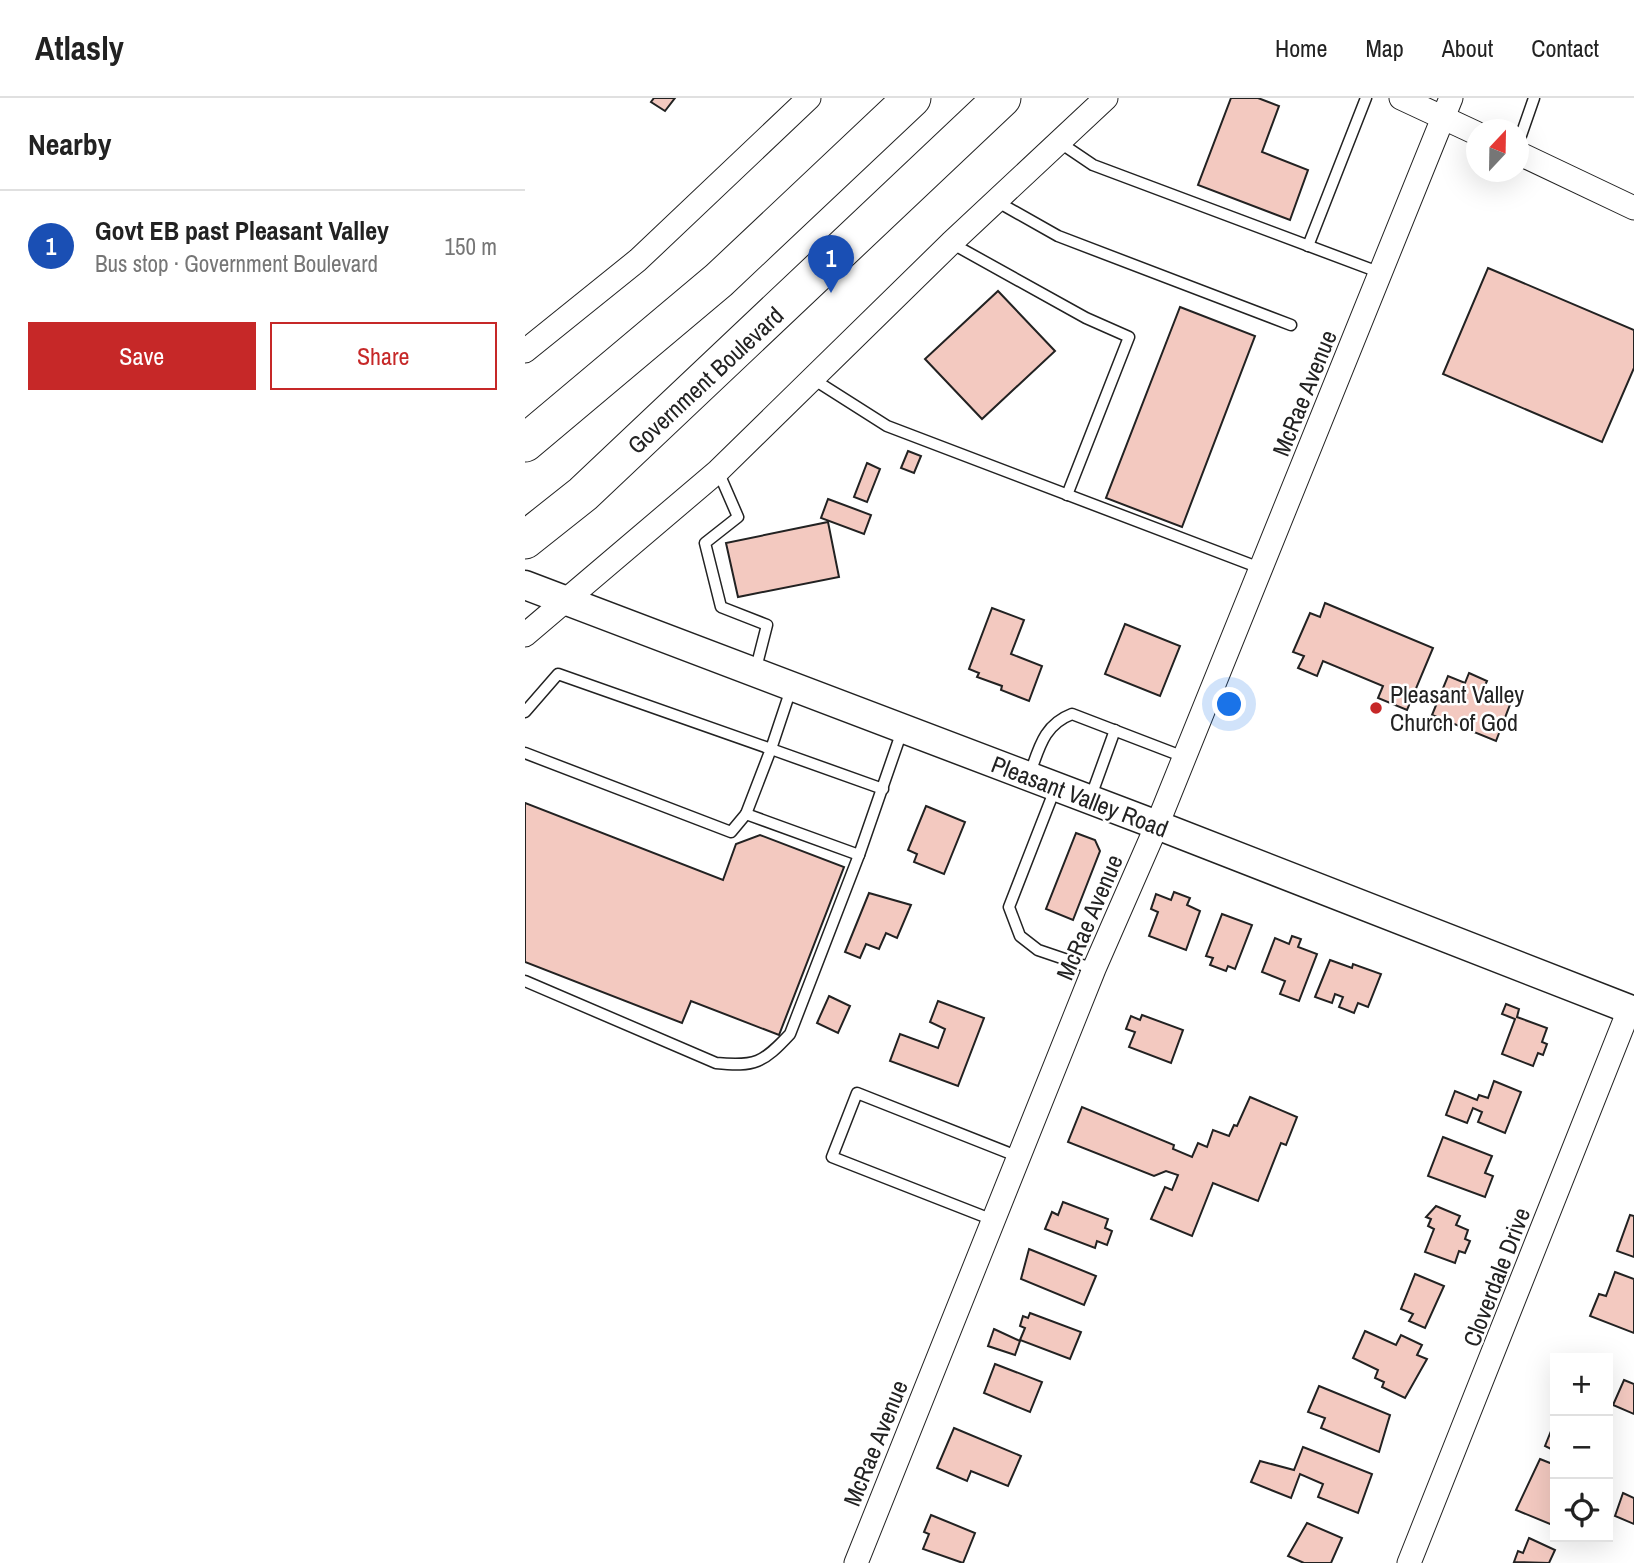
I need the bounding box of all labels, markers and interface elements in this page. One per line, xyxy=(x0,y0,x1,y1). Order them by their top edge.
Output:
text: Atlasly xyxy=(35,26,124,70)
text: Home xyxy=(1275,32,1327,64)
text: Map xyxy=(1365,32,1404,64)
text: About xyxy=(1442,32,1493,64)
text: Contact xyxy=(1531,32,1599,64)
north arrow xyxy=(1466,119,1529,182)
text: Nearby xyxy=(28,124,111,164)
text: Govt EB past Pleasant Valley xyxy=(95,213,389,248)
text: 1 xyxy=(46,231,56,262)
text: 150 m xyxy=(445,231,497,262)
pin: 1 xyxy=(808,235,854,293)
text: Bus stop · Government Boulevard xyxy=(95,248,378,279)
street label: Government Boulevard xyxy=(620,299,790,461)
button: Save xyxy=(28,322,256,390)
button: Share xyxy=(270,322,497,390)
street label: McRae Avenue xyxy=(1264,325,1344,461)
place label: Pleasant Valley Church of God xyxy=(1390,678,1524,738)
your location xyxy=(1212,687,1246,721)
marker: Pleasant Valley Church of God xyxy=(1368,700,1384,716)
street label: Pleasant Valley Road xyxy=(987,748,1173,844)
street label: McRae Avenue xyxy=(1048,849,1130,985)
street label: Cloverdale Drive xyxy=(1455,1203,1537,1351)
map controls xyxy=(1550,1353,1613,1542)
button: + xyxy=(1550,1353,1613,1416)
street label: McRae Avenue xyxy=(835,1375,915,1511)
button: − xyxy=(1550,1416,1613,1479)
button: locate xyxy=(1550,1479,1613,1542)

